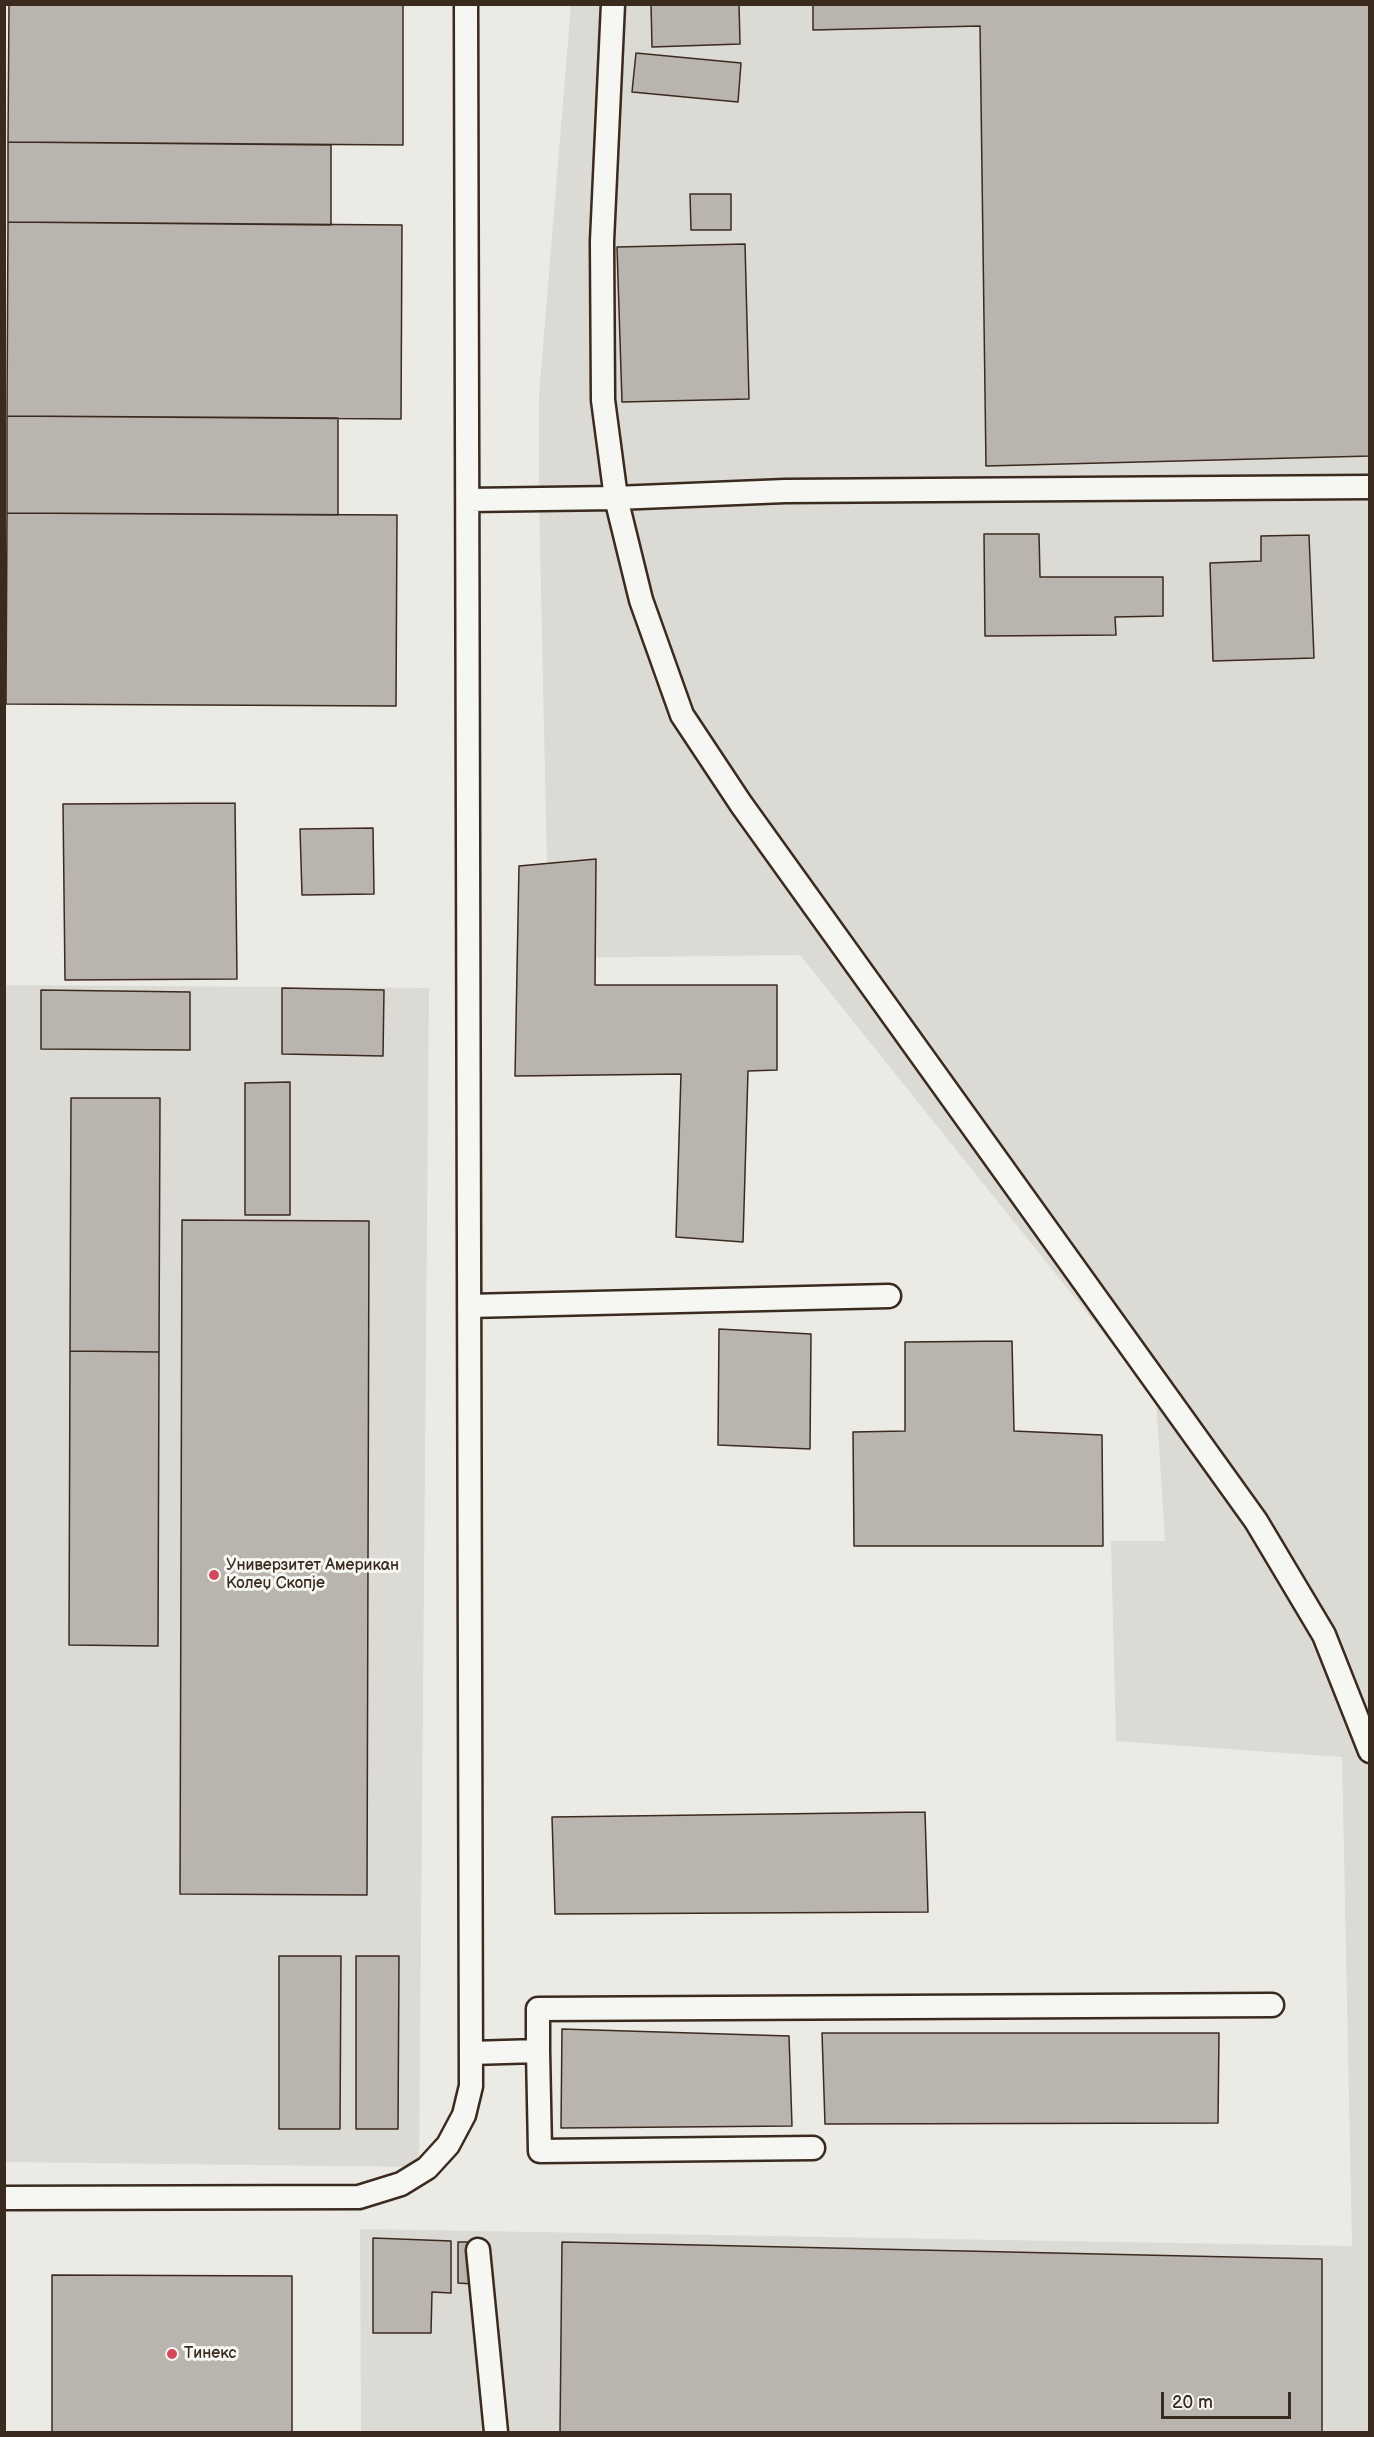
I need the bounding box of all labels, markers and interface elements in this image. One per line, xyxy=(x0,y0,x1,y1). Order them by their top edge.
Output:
place label: Универзитет Американ Колеџ Скопје xyxy=(226,1556,399,1594)
marker: Универзитет Американ Колеџ Скопје xyxy=(207,1568,221,1582)
place label: Тинекс xyxy=(184,2344,236,2364)
marker: Тинекс xyxy=(165,2347,179,2361)
scale bar xyxy=(1164,2380,1294,2418)
text: 20 m xyxy=(1172,2392,1213,2413)

